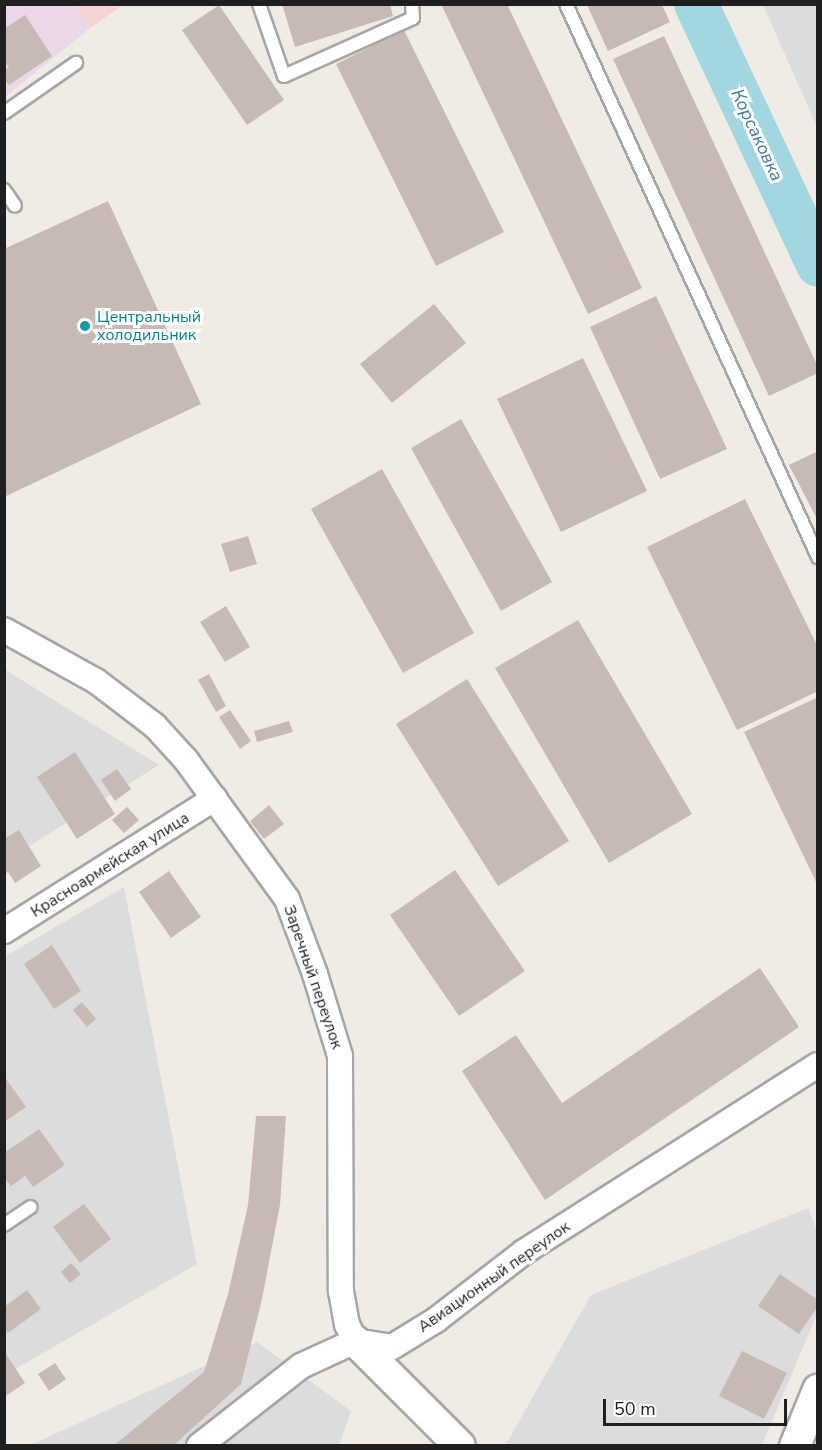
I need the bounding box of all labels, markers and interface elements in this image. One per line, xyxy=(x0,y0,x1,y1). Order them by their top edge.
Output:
water label: Корсаковка xyxy=(726,85,788,185)
place label: Центральный холодильник xyxy=(97,307,201,345)
marker: Центральный холодильник xyxy=(78,319,92,333)
street label: Красноармейская улица xyxy=(27,808,193,922)
street label: Заречный переулок xyxy=(279,902,347,1052)
street label: Авиационный переулок xyxy=(414,1217,574,1337)
scale bar xyxy=(606,1387,790,1425)
text: 50 m xyxy=(614,1397,656,1421)

